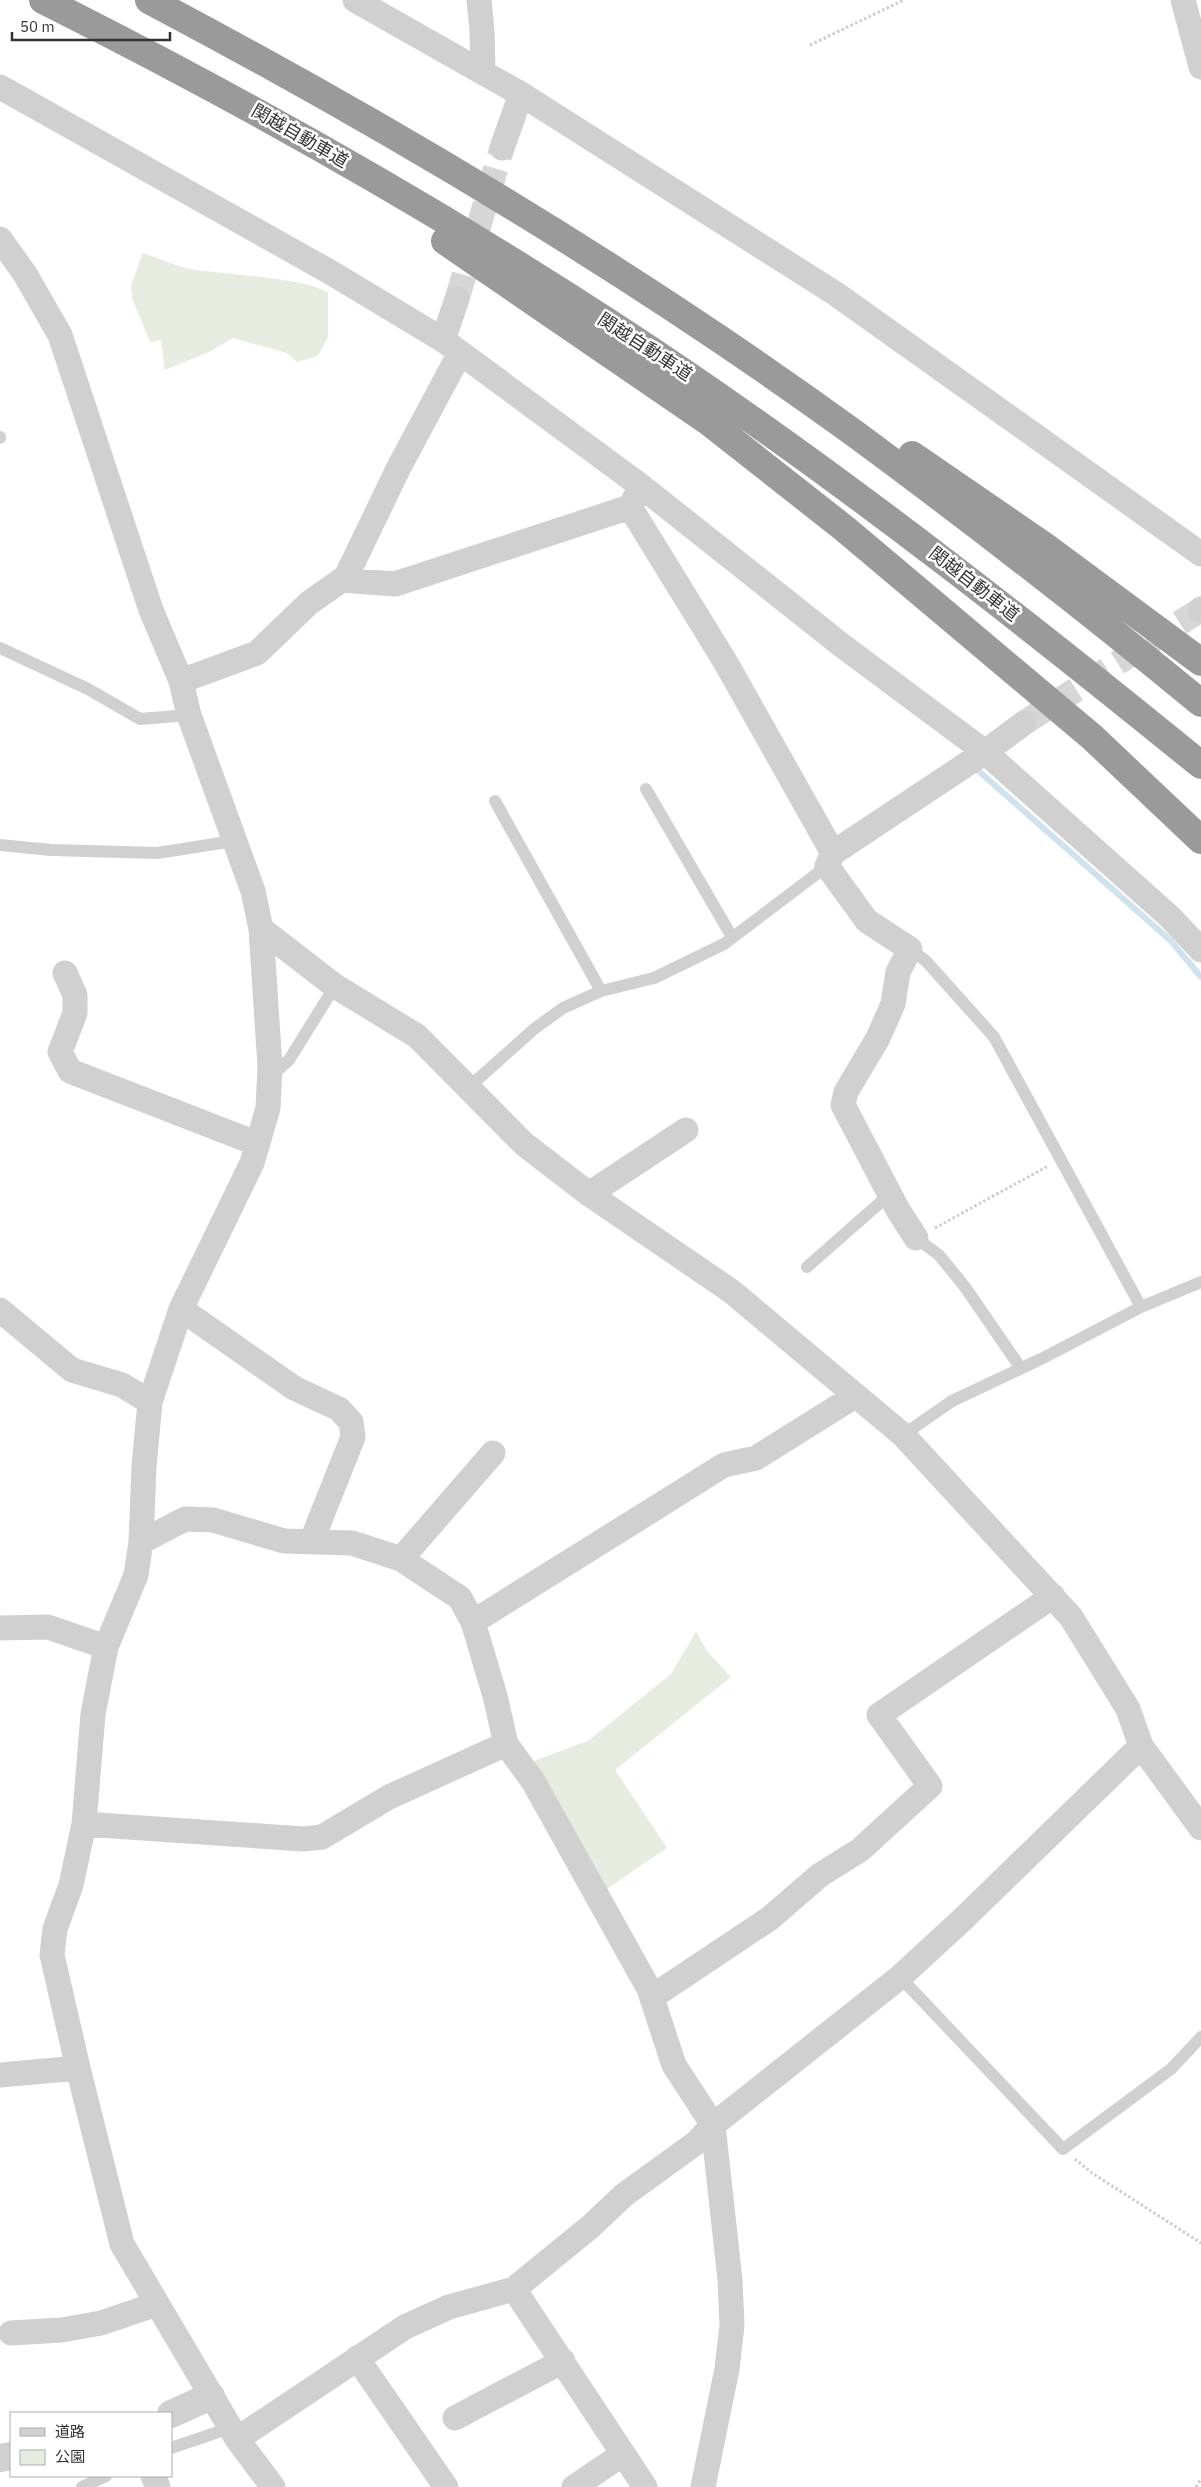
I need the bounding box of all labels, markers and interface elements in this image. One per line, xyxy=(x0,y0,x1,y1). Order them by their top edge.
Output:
scale bar xyxy=(12,10,170,42)
text: 50 m xyxy=(20,17,55,36)
street label: 関越自動車道 xyxy=(248,99,353,173)
street label: 関越自動車道 xyxy=(594,308,697,386)
street label: 関越自動車道 xyxy=(925,541,1024,626)
legend xyxy=(10,2412,172,2477)
text: 道路 xyxy=(55,2422,85,2441)
text: 公園 xyxy=(55,2447,85,2466)

